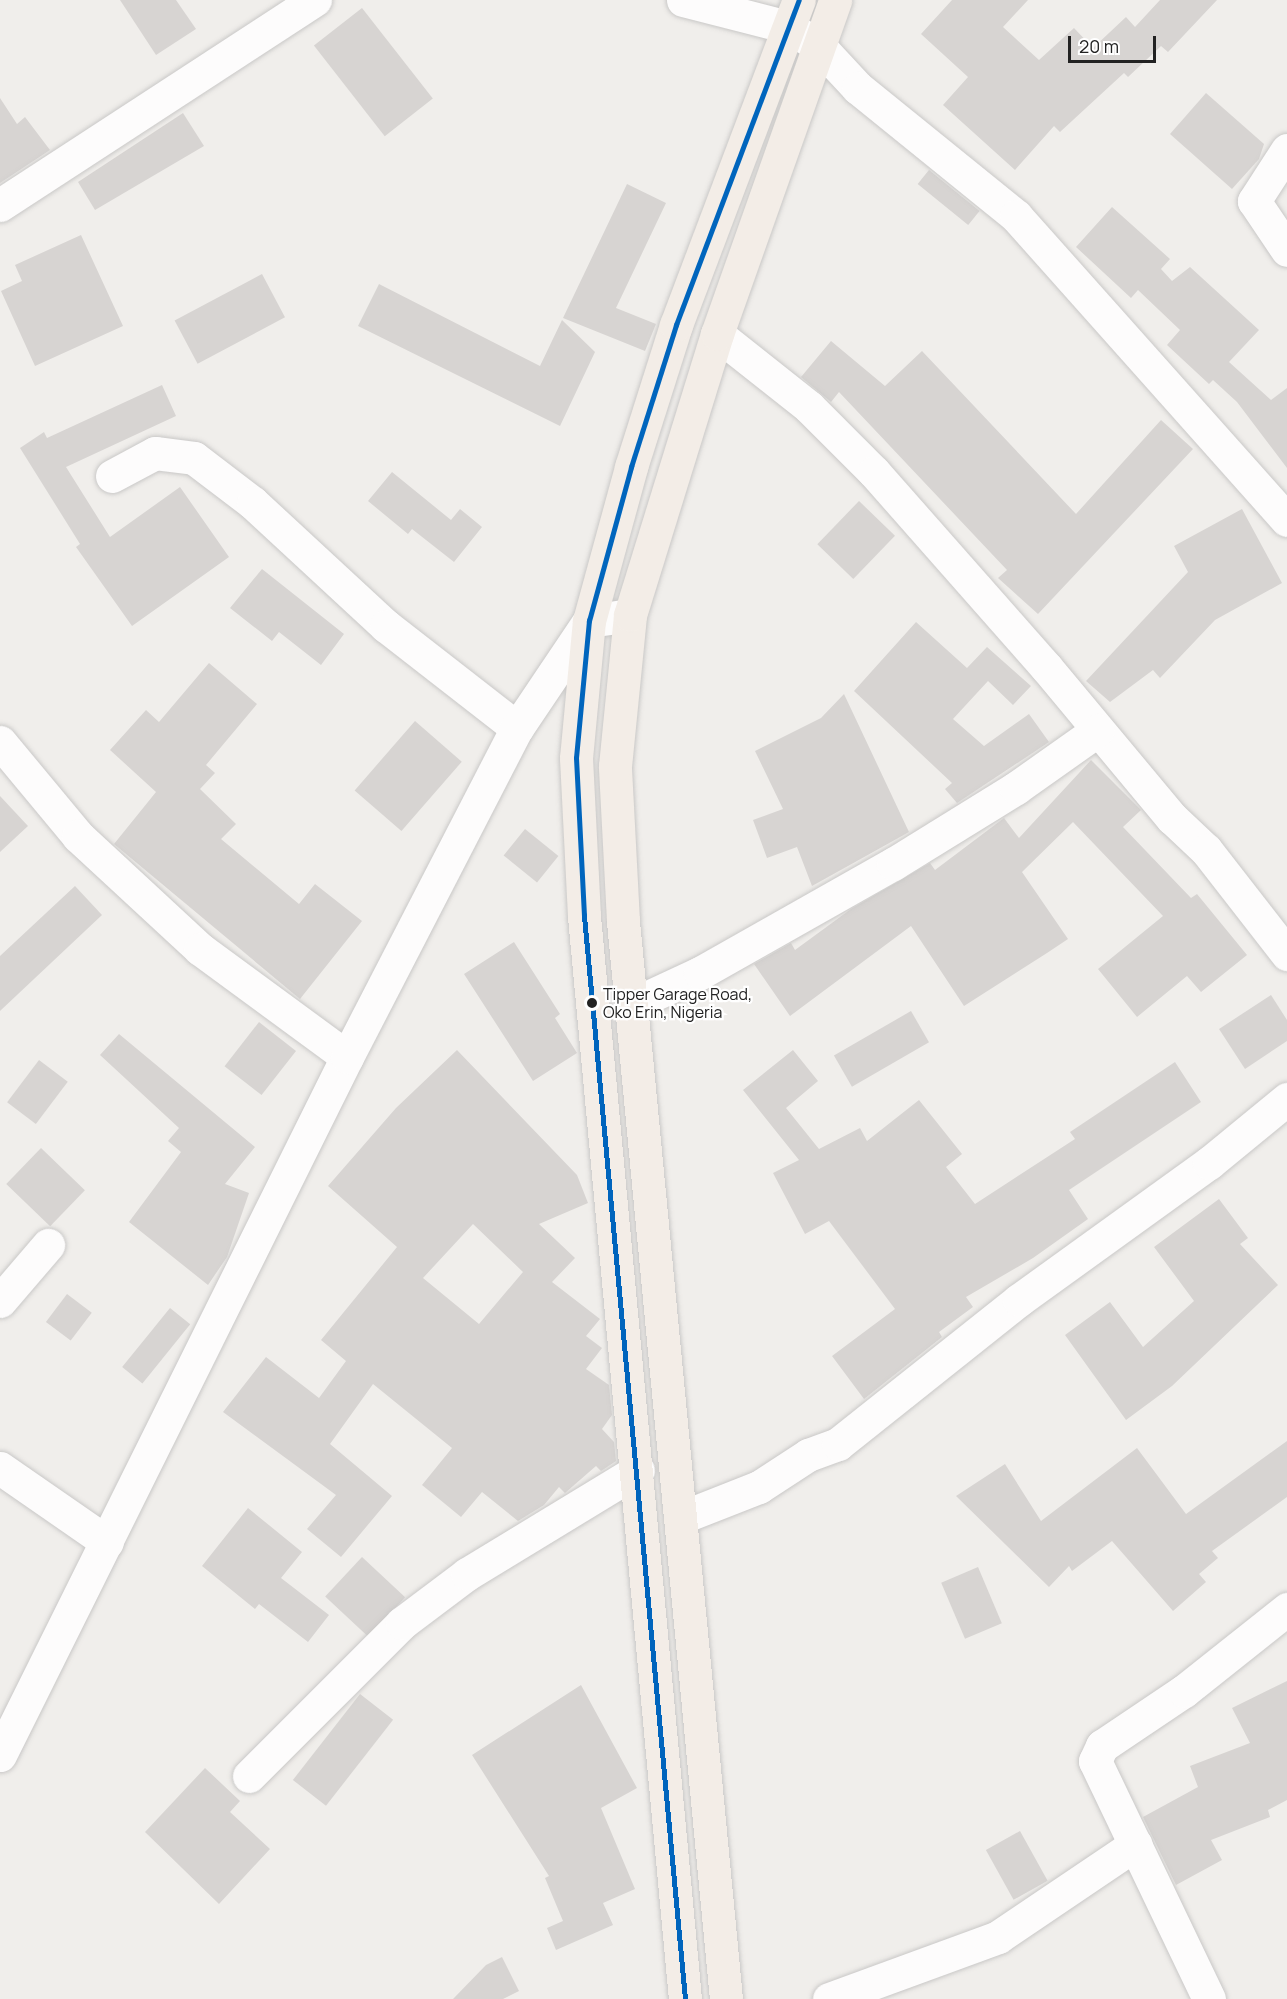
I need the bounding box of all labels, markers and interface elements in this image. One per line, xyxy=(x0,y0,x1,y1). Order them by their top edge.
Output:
scale bar xyxy=(1071,24,1160,62)
text: 20 m xyxy=(1079,34,1119,58)
place label: Tipper Garage Road, Oko Erin, Nigeria xyxy=(603,984,752,1022)
marker: Tipper Garage Road, Oko Erin, Nigeria xyxy=(586,997,598,1009)

